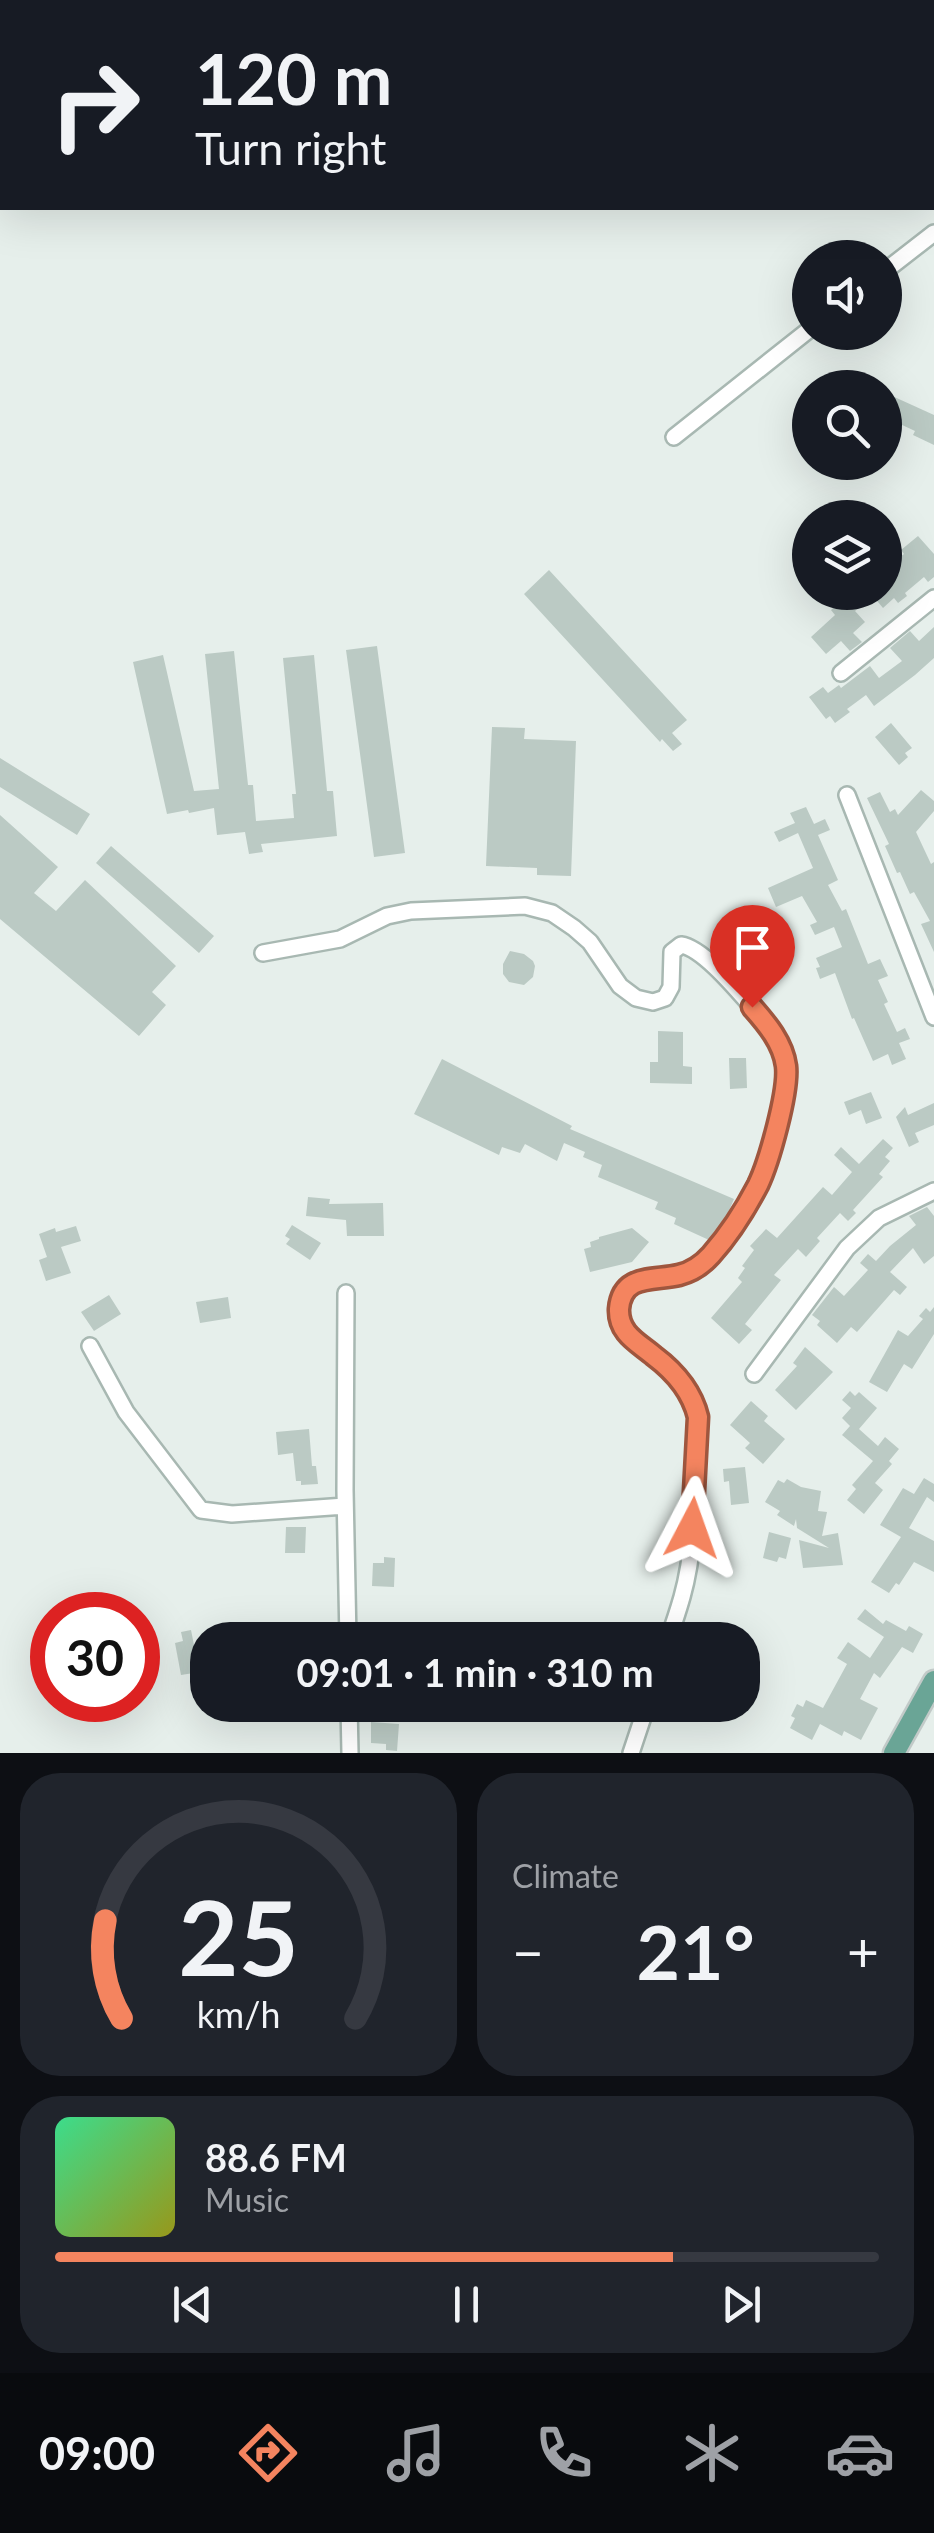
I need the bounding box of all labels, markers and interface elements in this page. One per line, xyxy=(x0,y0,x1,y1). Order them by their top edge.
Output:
text: 120 m xyxy=(195,36,392,120)
icon: right xyxy=(30,40,160,170)
text: Turn right xyxy=(195,121,386,175)
map controls xyxy=(792,240,902,610)
button: sound xyxy=(792,240,902,350)
button: search xyxy=(792,370,902,480)
button: layers xyxy=(792,500,902,610)
pin xyxy=(710,905,795,1008)
icon: arrive xyxy=(725,920,780,975)
position arrow xyxy=(640,1476,744,1580)
speed limit sign: 30 xyxy=(30,1592,160,1722)
text: 09:01 · 1 min · 310 m xyxy=(296,1649,654,1695)
text: Climate xyxy=(512,1856,619,1895)
text: 25 xyxy=(178,1873,299,1998)
text: 21° xyxy=(636,1906,755,1996)
text: − xyxy=(512,1918,544,1984)
text: + xyxy=(847,1918,879,1984)
text: km/h xyxy=(197,1993,280,2036)
text: 88.6 FM xyxy=(205,2134,347,2180)
text: Music xyxy=(205,2180,289,2219)
icon: previous xyxy=(165,2277,220,2332)
icon: pause xyxy=(439,2277,494,2332)
icon: next xyxy=(714,2277,769,2332)
icon: directions xyxy=(233,2418,303,2488)
icon: music xyxy=(381,2418,451,2488)
icon: phone xyxy=(529,2418,599,2488)
icon: climate xyxy=(677,2418,747,2488)
icon: car xyxy=(825,2418,895,2488)
text: 09:00 xyxy=(39,2426,155,2480)

